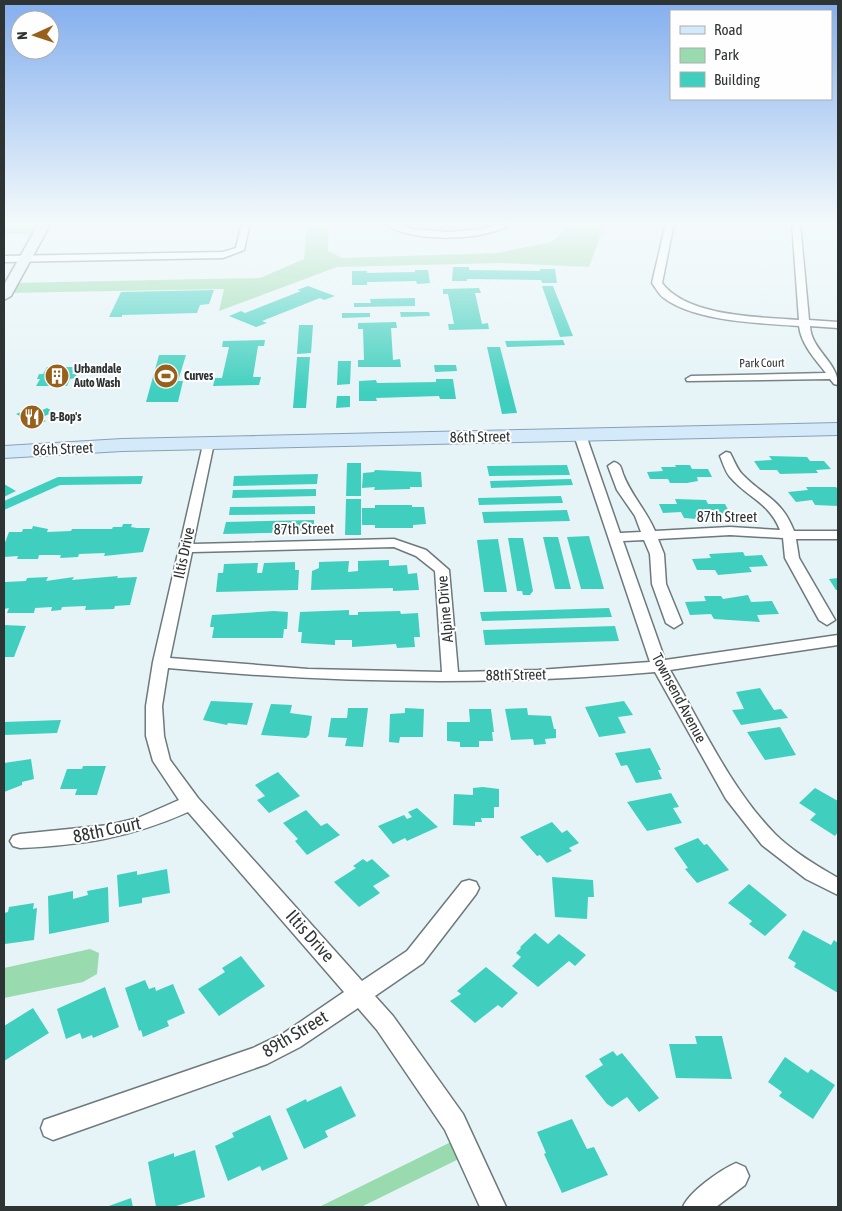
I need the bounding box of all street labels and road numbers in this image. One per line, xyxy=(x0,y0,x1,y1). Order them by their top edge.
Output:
street label: Park Court xyxy=(739,356,785,370)
street label: 86th Street xyxy=(450,427,510,446)
street label: 86th Street xyxy=(32,438,94,459)
street label: 87th Street xyxy=(697,508,757,525)
street label: 87th Street xyxy=(274,519,334,538)
street label: Iltis Drive xyxy=(170,525,197,580)
street label: Alpine Drive xyxy=(433,575,456,643)
street label: Townsend Avenue xyxy=(649,650,710,746)
street label: 88th Street xyxy=(486,665,546,684)
street label: 88th Court xyxy=(71,812,143,847)
street label: Iltis Drive xyxy=(282,905,339,966)
street label: 89th Street xyxy=(258,1006,331,1061)

